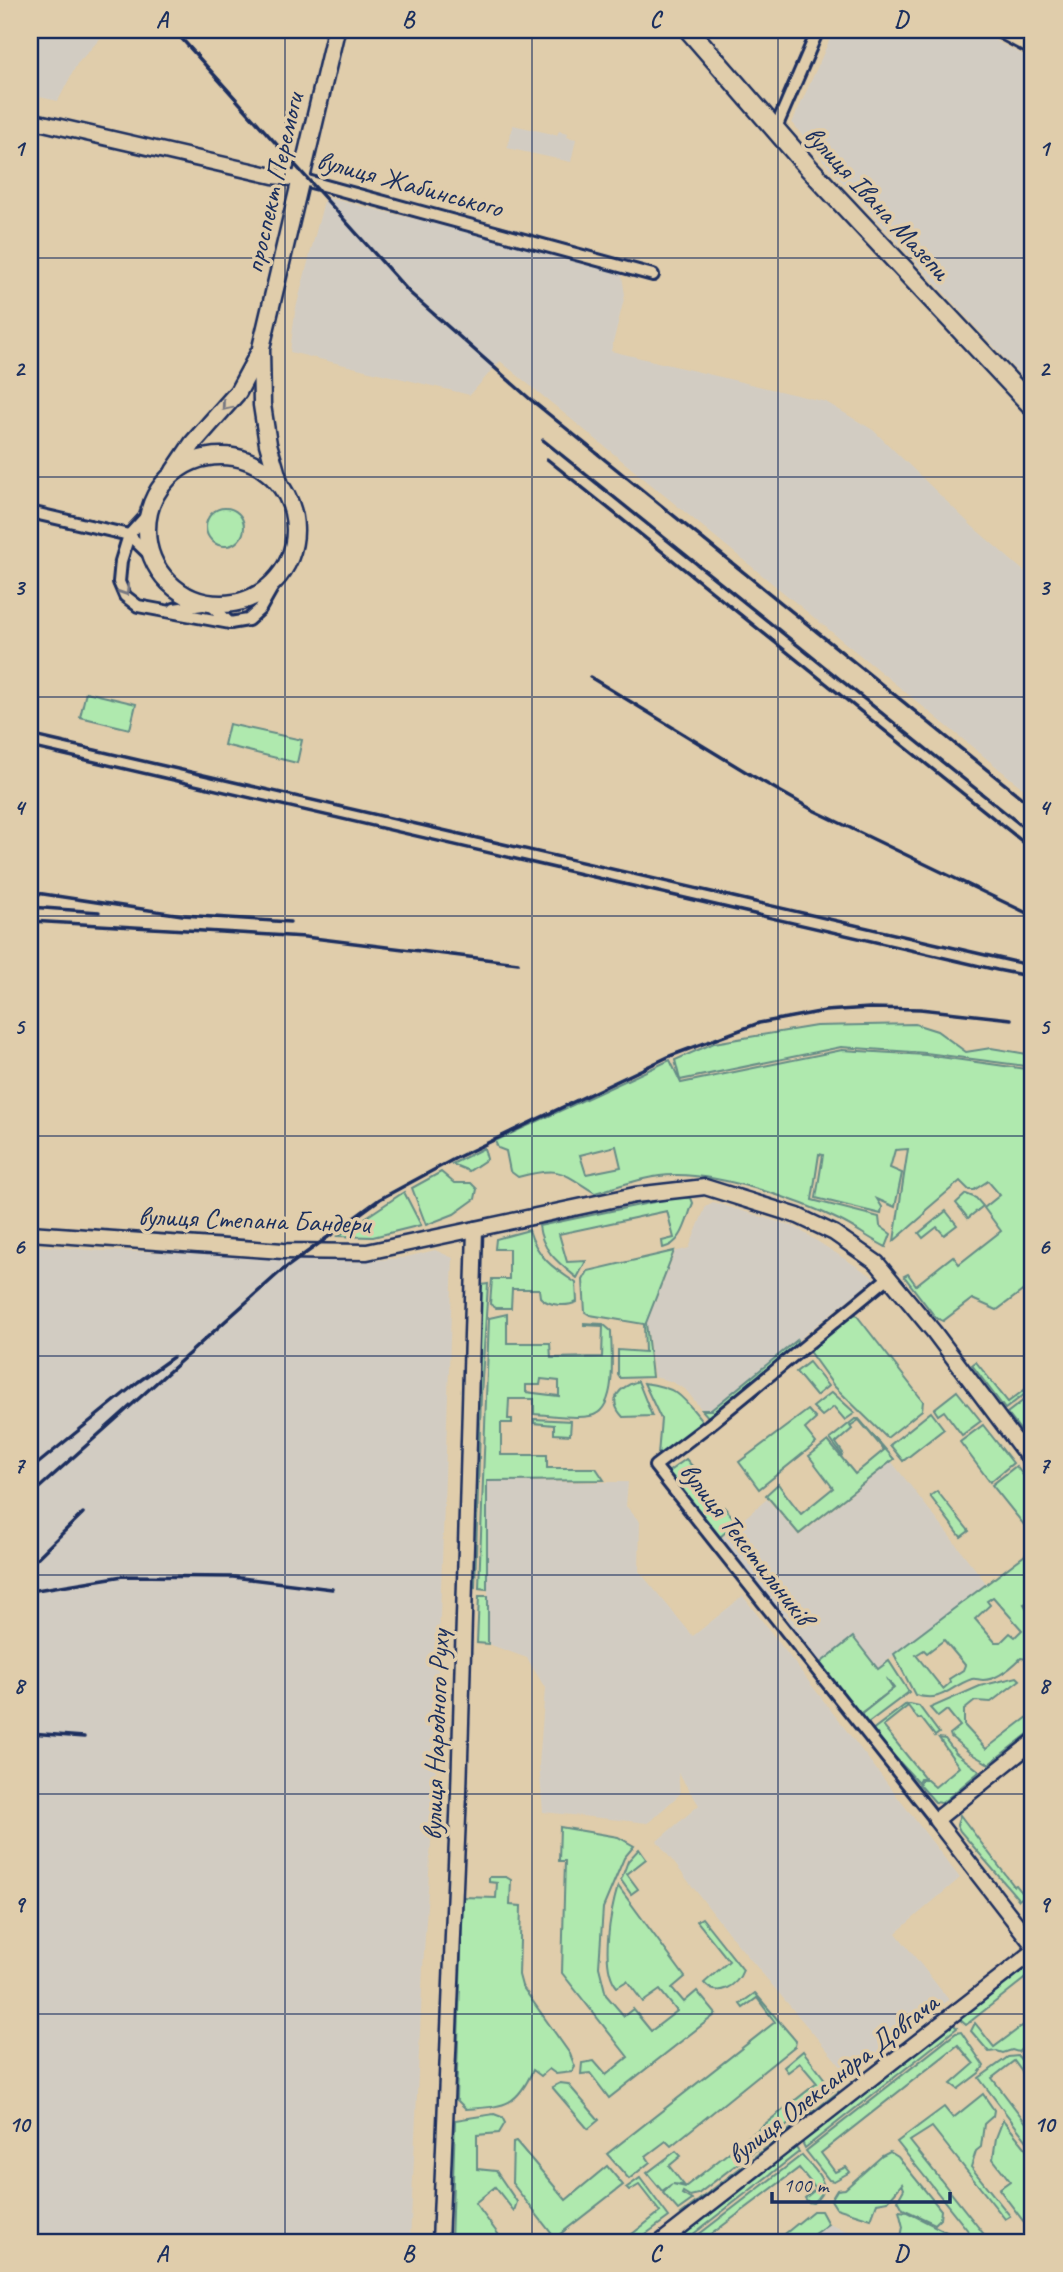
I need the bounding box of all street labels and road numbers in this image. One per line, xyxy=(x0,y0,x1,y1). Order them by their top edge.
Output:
street label: проспект Перемоги xyxy=(236,87,312,277)
street label: вулиця Івана Мазепи xyxy=(797,118,959,288)
street label: вулиця Жабинського xyxy=(313,142,509,226)
street label: вулиця Степана Бандери xyxy=(137,1198,374,1241)
street label: вулиця Текстильників xyxy=(672,1455,825,1637)
street label: вулиця Народного Руху xyxy=(414,1627,457,1841)
street label: вулиця Олександра Довгача xyxy=(720,1984,947,2172)

